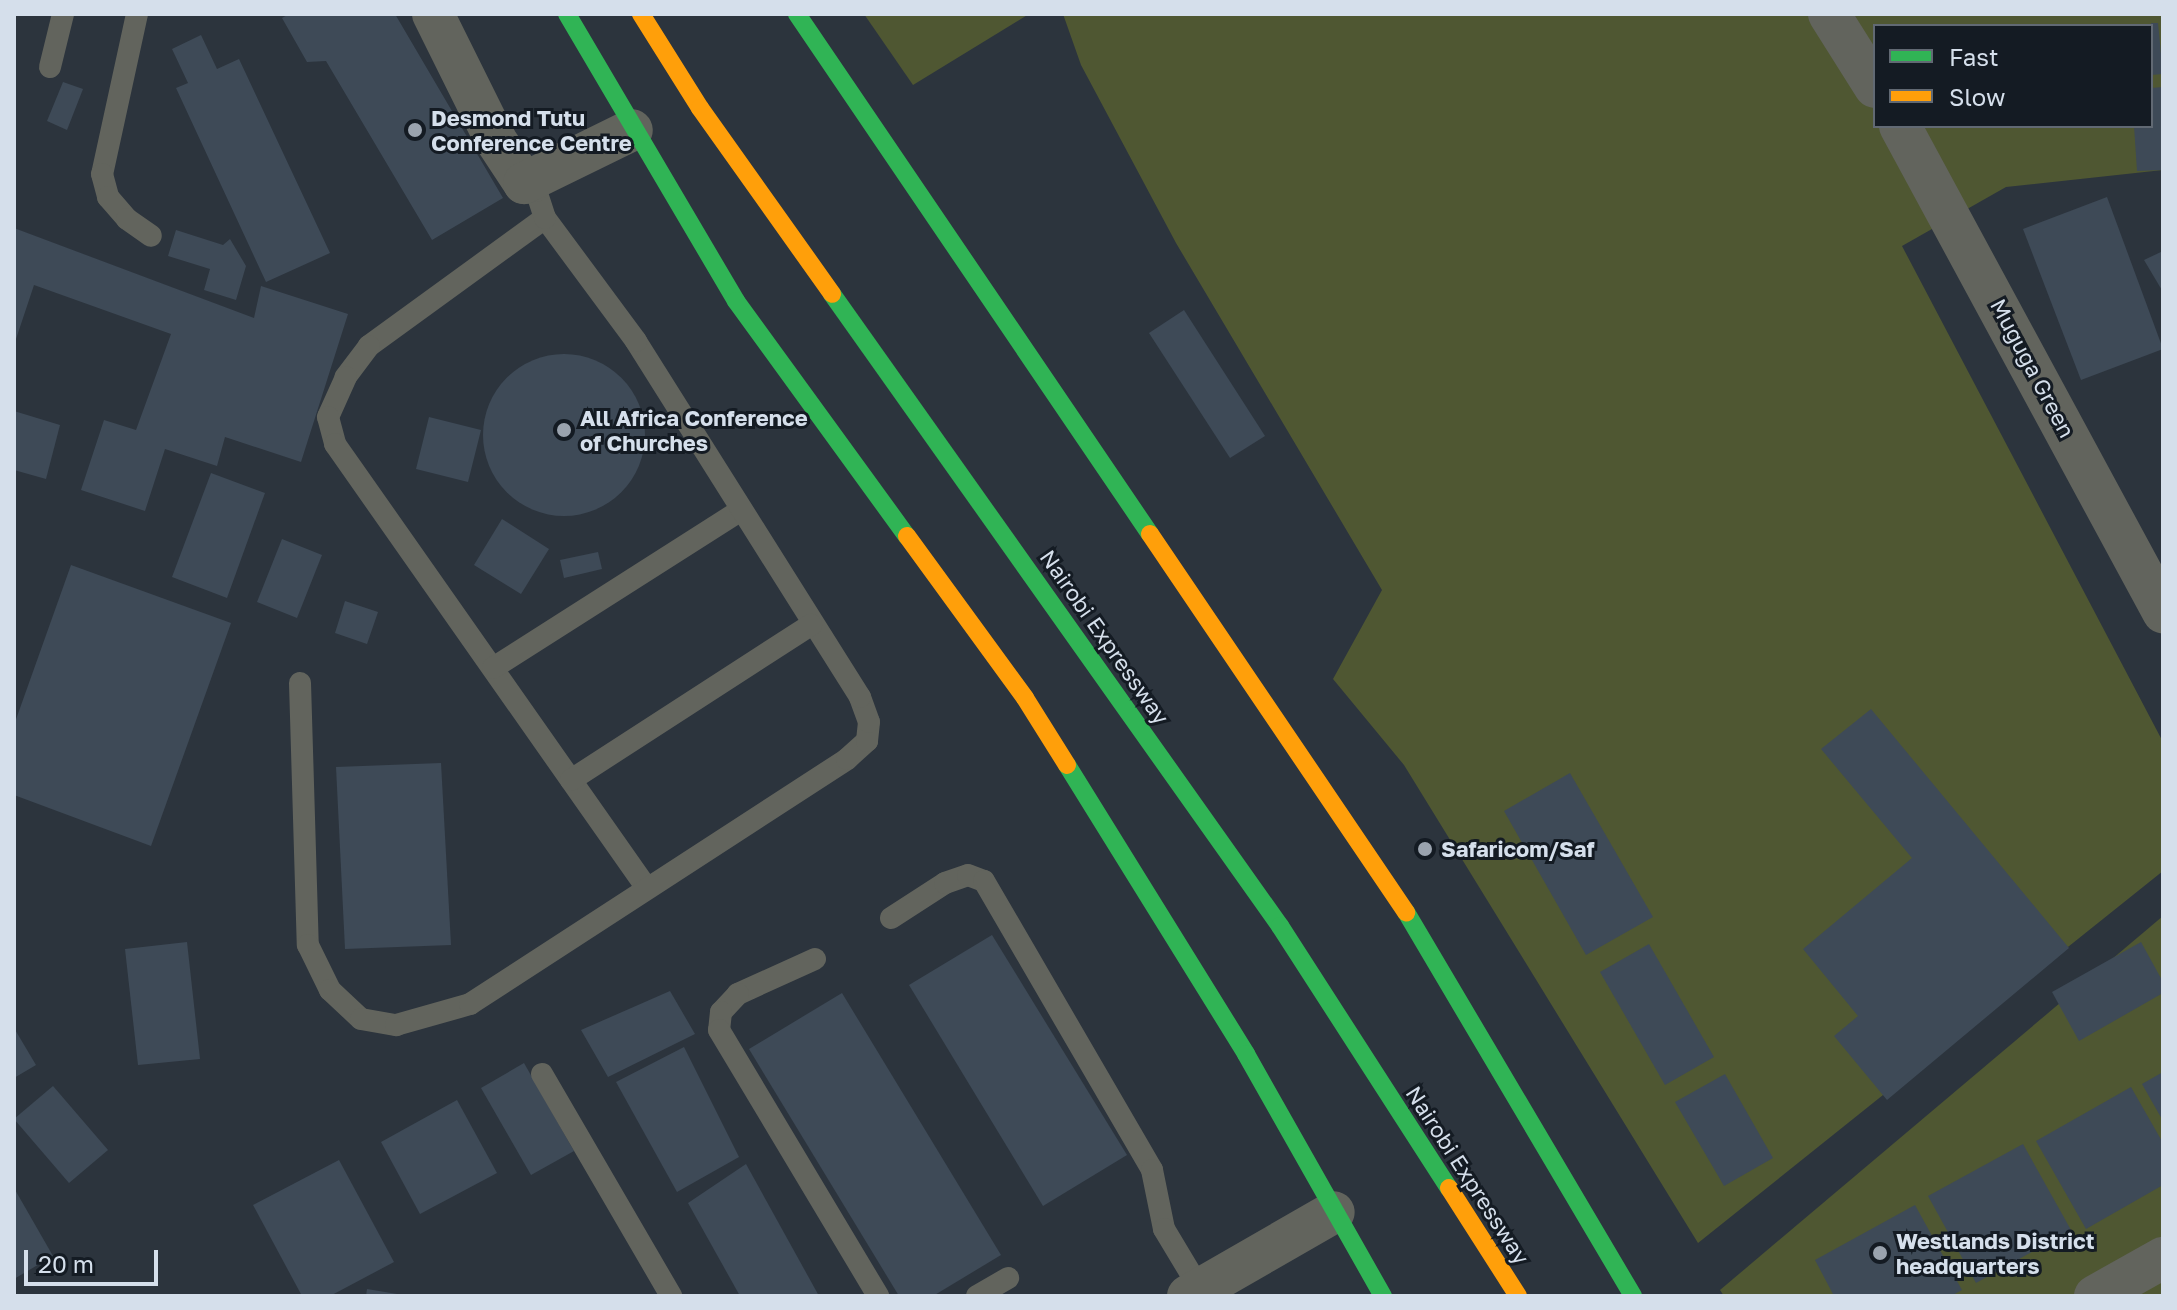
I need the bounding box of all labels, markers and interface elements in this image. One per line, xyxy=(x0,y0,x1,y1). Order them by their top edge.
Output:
legend xyxy=(1873,24,2153,128)
text: Fast xyxy=(1949,42,1999,71)
text: Slow xyxy=(1949,82,2005,111)
place label: Desmond Tutu Conference Centre xyxy=(431,104,632,156)
marker: Desmond Tutu Conference Centre xyxy=(406,121,424,139)
street label: Muguga Green xyxy=(1985,294,2081,442)
place label: All Africa Conference of Churches xyxy=(580,404,808,456)
marker: All Africa Conference of Churches xyxy=(555,421,573,439)
street label: Nairobi Expressway xyxy=(1035,545,1175,729)
place label: Safaricom/Saf xyxy=(1441,836,1595,862)
marker: Safaricom/Saf xyxy=(1416,840,1434,858)
street label: Nairobi Expressway xyxy=(1401,1081,1535,1269)
place label: Westlands District headquarters xyxy=(1896,1227,2094,1278)
scale bar xyxy=(28,1234,162,1284)
marker: Westlands District headquarters xyxy=(1871,1244,1889,1262)
text: 20 m xyxy=(38,1249,94,1278)

